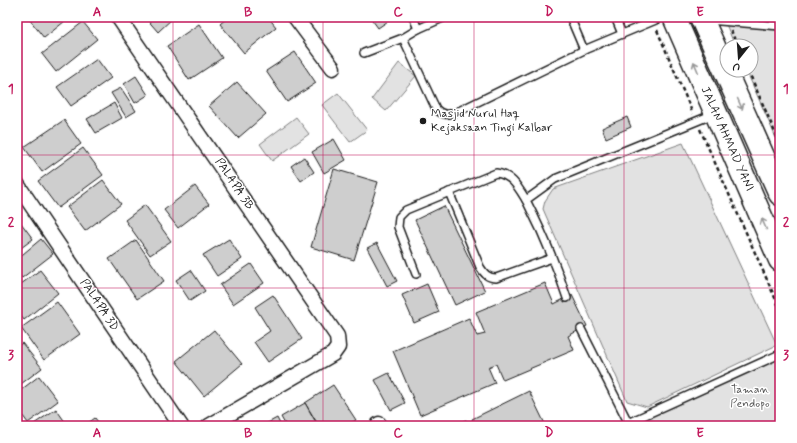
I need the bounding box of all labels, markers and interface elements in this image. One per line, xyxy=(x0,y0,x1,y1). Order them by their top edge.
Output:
text: A xyxy=(93,4,101,21)
text: B xyxy=(244,4,253,21)
text: C xyxy=(393,4,403,21)
text: D xyxy=(545,4,554,21)
text: E xyxy=(696,4,704,21)
north arrow xyxy=(719,38,759,78)
text: U xyxy=(731,59,742,74)
one-way arrow xyxy=(692,61,699,73)
text: 1 xyxy=(8,81,14,98)
text: 1 xyxy=(783,81,789,98)
street label: JALAN AHMAD YANI xyxy=(697,84,757,194)
one-way arrow xyxy=(737,97,744,109)
place label: Masjid Nurul Haq Kejaksaan Tingi Kalbar xyxy=(431,106,553,137)
marker: Masjid Nurul Haq Kejaksaan Tingi Kalbar xyxy=(418,116,428,126)
street label: PALAPA 3B xyxy=(211,155,257,213)
text: 2 xyxy=(8,214,15,231)
text: 2 xyxy=(783,214,790,231)
one-way arrow xyxy=(760,219,768,231)
street label: PALAPA 3D xyxy=(76,276,122,334)
text: 3 xyxy=(8,347,14,364)
text: 3 xyxy=(783,347,789,364)
park label: Taman Pendopo xyxy=(730,382,770,412)
text: A xyxy=(93,425,101,442)
text: B xyxy=(244,425,253,442)
text: C xyxy=(393,425,403,442)
text: D xyxy=(545,425,554,442)
text: E xyxy=(696,425,704,442)

